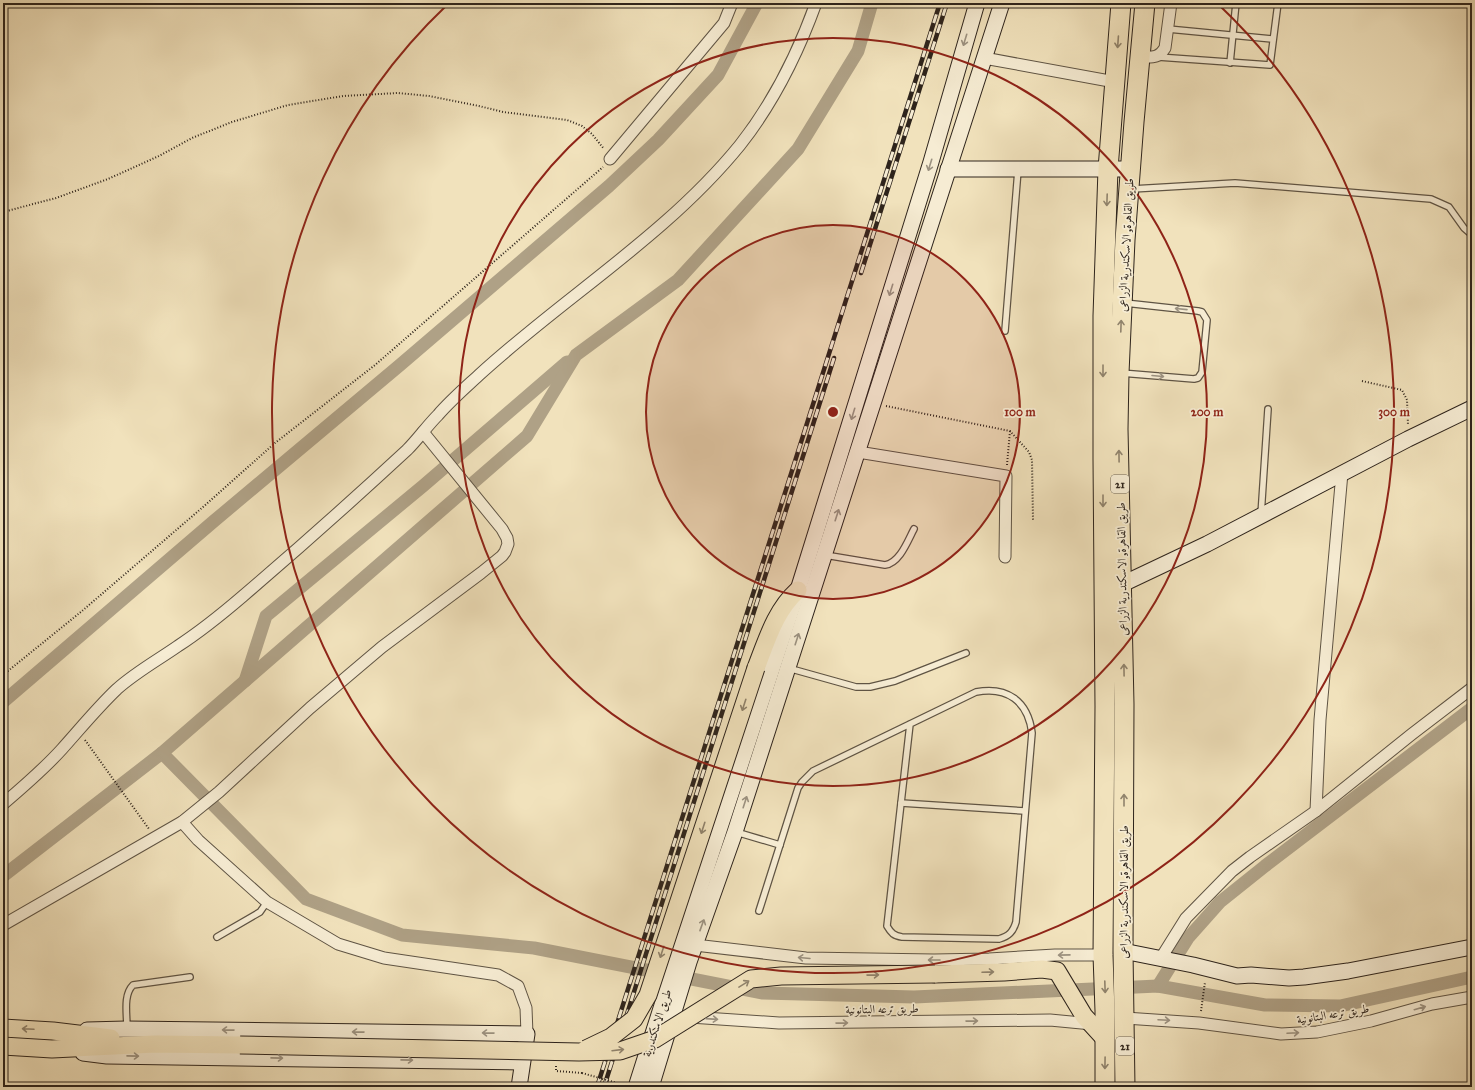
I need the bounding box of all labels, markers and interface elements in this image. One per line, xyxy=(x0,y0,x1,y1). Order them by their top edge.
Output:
one-way arrow xyxy=(961,34,968,47)
one-way arrow xyxy=(1114,35,1121,48)
one-way arrow xyxy=(926,159,933,172)
street label: طريق القاهرة, الاسكندرية الزراعى xyxy=(1116,178,1137,312)
one-way arrow xyxy=(1103,193,1111,206)
one-way arrow xyxy=(887,283,894,296)
one-way arrow xyxy=(1175,305,1188,313)
one-way arrow xyxy=(1117,320,1125,333)
one-way arrow xyxy=(1099,364,1107,377)
one-way arrow xyxy=(1151,373,1164,380)
centre of rings xyxy=(826,405,840,419)
text: 100 m xyxy=(1004,405,1037,419)
text: 200 m xyxy=(1191,405,1224,419)
text: 300 m xyxy=(1378,405,1411,420)
one-way arrow xyxy=(849,407,856,420)
one-way arrow xyxy=(1115,450,1123,463)
road number: 21 xyxy=(1111,475,1129,493)
one-way arrow xyxy=(1099,494,1107,507)
street label: طريق القاهرة, الاسكندرية الزراعى xyxy=(1114,502,1131,636)
one-way arrow xyxy=(834,509,841,522)
one-way arrow xyxy=(794,633,802,645)
one-way arrow xyxy=(1120,664,1128,677)
one-way arrow xyxy=(740,698,747,711)
one-way arrow xyxy=(1120,794,1128,807)
one-way arrow xyxy=(742,796,749,809)
one-way arrow xyxy=(699,822,706,835)
street label: طريق القاهرة, الاسكندرية الزراعى xyxy=(1117,825,1132,959)
one-way arrow xyxy=(699,920,707,932)
one-way arrow xyxy=(658,945,665,958)
one-way arrow xyxy=(1058,951,1071,959)
one-way arrow xyxy=(798,954,811,961)
one-way arrow xyxy=(928,956,941,964)
one-way arrow xyxy=(981,969,994,976)
one-way arrow xyxy=(866,971,879,979)
one-way arrow xyxy=(738,979,750,987)
one-way arrow xyxy=(1101,980,1108,993)
street label: طريق الاسكندرية xyxy=(639,987,676,1059)
street label: طريق ترعه البتانونية xyxy=(845,1001,919,1018)
street label: طريق ترعه البتانونية xyxy=(1296,1001,1371,1028)
one-way arrow xyxy=(1413,1004,1426,1011)
one-way arrow xyxy=(705,1015,718,1022)
one-way arrow xyxy=(965,1017,978,1025)
one-way arrow xyxy=(1157,1017,1170,1024)
one-way arrow xyxy=(835,1019,848,1027)
one-way arrow xyxy=(22,1025,35,1033)
one-way arrow xyxy=(222,1026,235,1034)
one-way arrow xyxy=(352,1028,365,1036)
one-way arrow xyxy=(482,1030,495,1037)
one-way arrow xyxy=(1286,1030,1299,1037)
road number: 21 xyxy=(1116,1037,1134,1055)
one-way arrow xyxy=(611,1046,624,1054)
one-way arrow xyxy=(126,1052,139,1060)
one-way arrow xyxy=(270,1054,283,1062)
one-way arrow xyxy=(400,1056,413,1064)
one-way arrow xyxy=(1101,1056,1109,1069)

